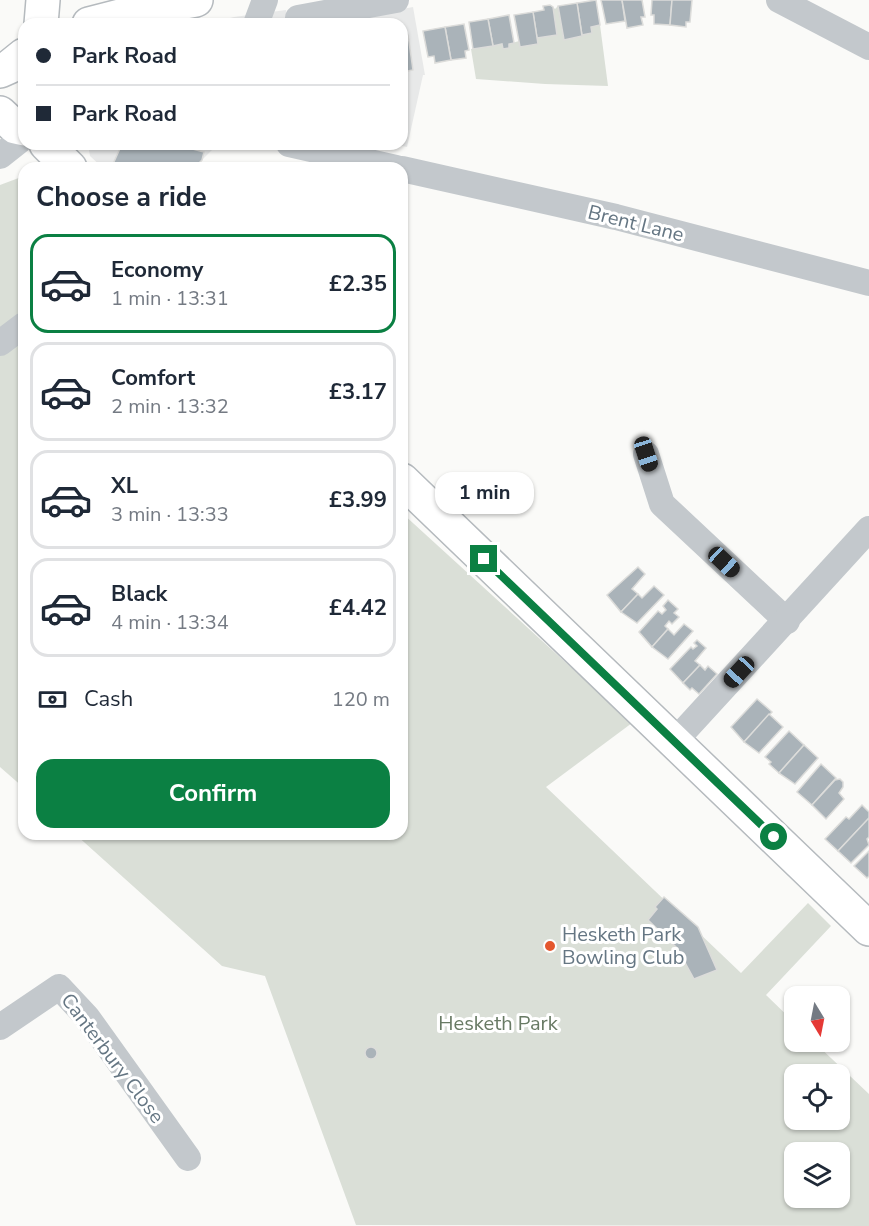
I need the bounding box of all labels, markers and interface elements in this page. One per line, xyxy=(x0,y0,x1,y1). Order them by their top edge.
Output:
text: Park Road xyxy=(72,41,177,71)
text: Park Road xyxy=(72,99,177,129)
text: Choose a ride xyxy=(36,179,207,216)
street label: Brent Lane xyxy=(585,199,687,248)
text: Economy xyxy=(111,255,203,285)
icon: car xyxy=(39,257,93,311)
text: £2.35 xyxy=(329,269,387,299)
text: 1 min · 13:31 xyxy=(111,285,229,312)
text: Comfort xyxy=(111,363,195,393)
icon: car xyxy=(39,365,93,419)
text: £3.17 xyxy=(329,377,387,407)
text: 2 min · 13:32 xyxy=(111,393,229,420)
car xyxy=(632,434,660,474)
text: XL xyxy=(111,471,138,501)
callout: 1 min xyxy=(434,472,534,514)
icon: car xyxy=(39,473,93,527)
text: 1 min xyxy=(459,479,510,506)
text: £3.99 xyxy=(329,485,387,515)
text: 3 min · 13:33 xyxy=(111,501,229,528)
car xyxy=(705,543,743,581)
route end xyxy=(470,545,497,572)
text: Black xyxy=(111,579,167,609)
icon: car xyxy=(39,581,93,635)
text: £4.42 xyxy=(329,593,387,623)
text: 4 min · 13:34 xyxy=(111,609,229,636)
car xyxy=(720,653,758,691)
icon: cash xyxy=(36,683,69,716)
text: Cash xyxy=(84,684,133,714)
text: 120 m xyxy=(332,686,390,713)
button: Confirm xyxy=(36,759,390,828)
route start xyxy=(760,823,787,850)
place label: Hesketh Park Bowling Club xyxy=(562,921,684,971)
marker: Hesketh Park Bowling Club xyxy=(543,939,557,953)
north arrow xyxy=(784,986,850,1052)
map controls xyxy=(784,986,850,1208)
street label: Canterbury Close xyxy=(55,988,170,1129)
park label: Hesketh Park xyxy=(438,1010,559,1037)
button: locate xyxy=(784,1064,850,1130)
button: layers xyxy=(784,1142,850,1208)

